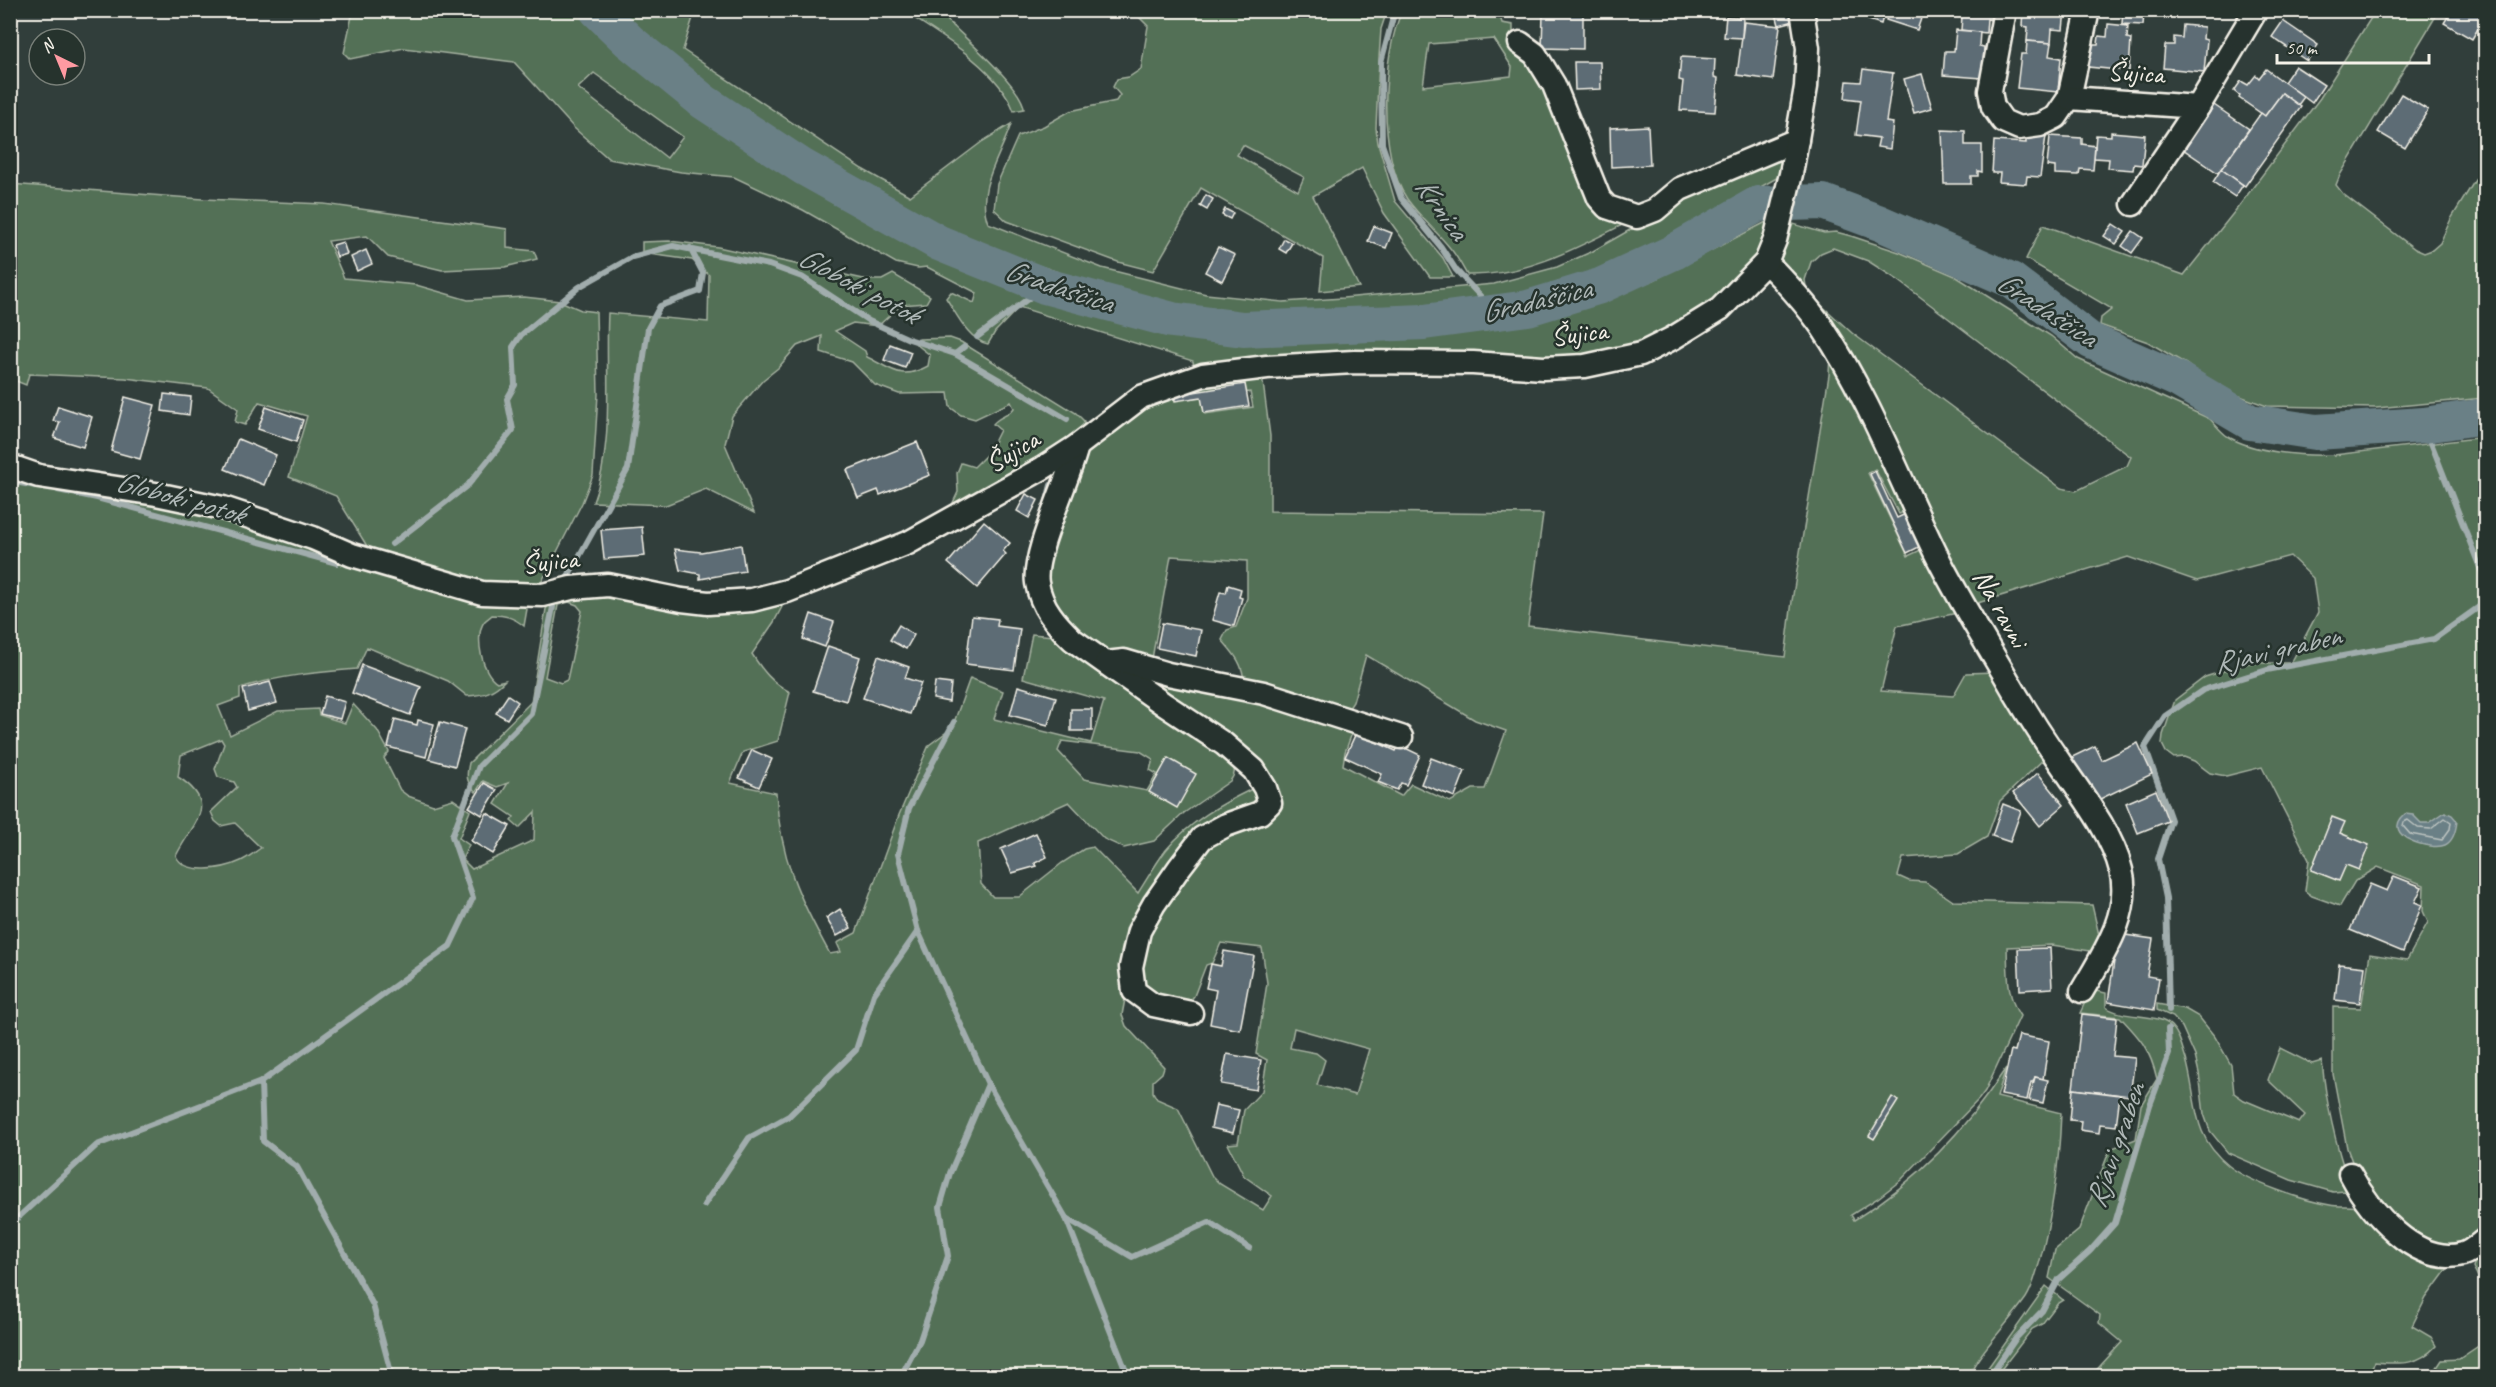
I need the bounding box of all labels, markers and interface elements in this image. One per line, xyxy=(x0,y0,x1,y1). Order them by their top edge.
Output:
north arrow xyxy=(27,27,87,87)
scale bar xyxy=(2277,27,2428,65)
text: N xyxy=(37,34,60,57)
text: 50 m xyxy=(2286,37,2319,59)
street label: Šujica xyxy=(2107,53,2168,92)
water label: Krnica xyxy=(1407,169,1479,249)
water label: Globoki potok xyxy=(792,237,931,335)
water label: Gradaščica xyxy=(1000,251,1121,322)
water label: Gradaščica xyxy=(1990,263,2107,357)
water label: Gradaščica xyxy=(1477,268,1597,331)
street label: Šujica xyxy=(1549,312,1612,354)
street label: Šujica xyxy=(979,420,1047,480)
water label: Globoki potok xyxy=(112,462,254,534)
street label: Šujica xyxy=(520,540,582,581)
street label: Na ravni xyxy=(1965,563,2039,657)
water label: Rjavi graben xyxy=(2210,615,2347,682)
water label: Rjavi graben xyxy=(2076,1075,2155,1212)

